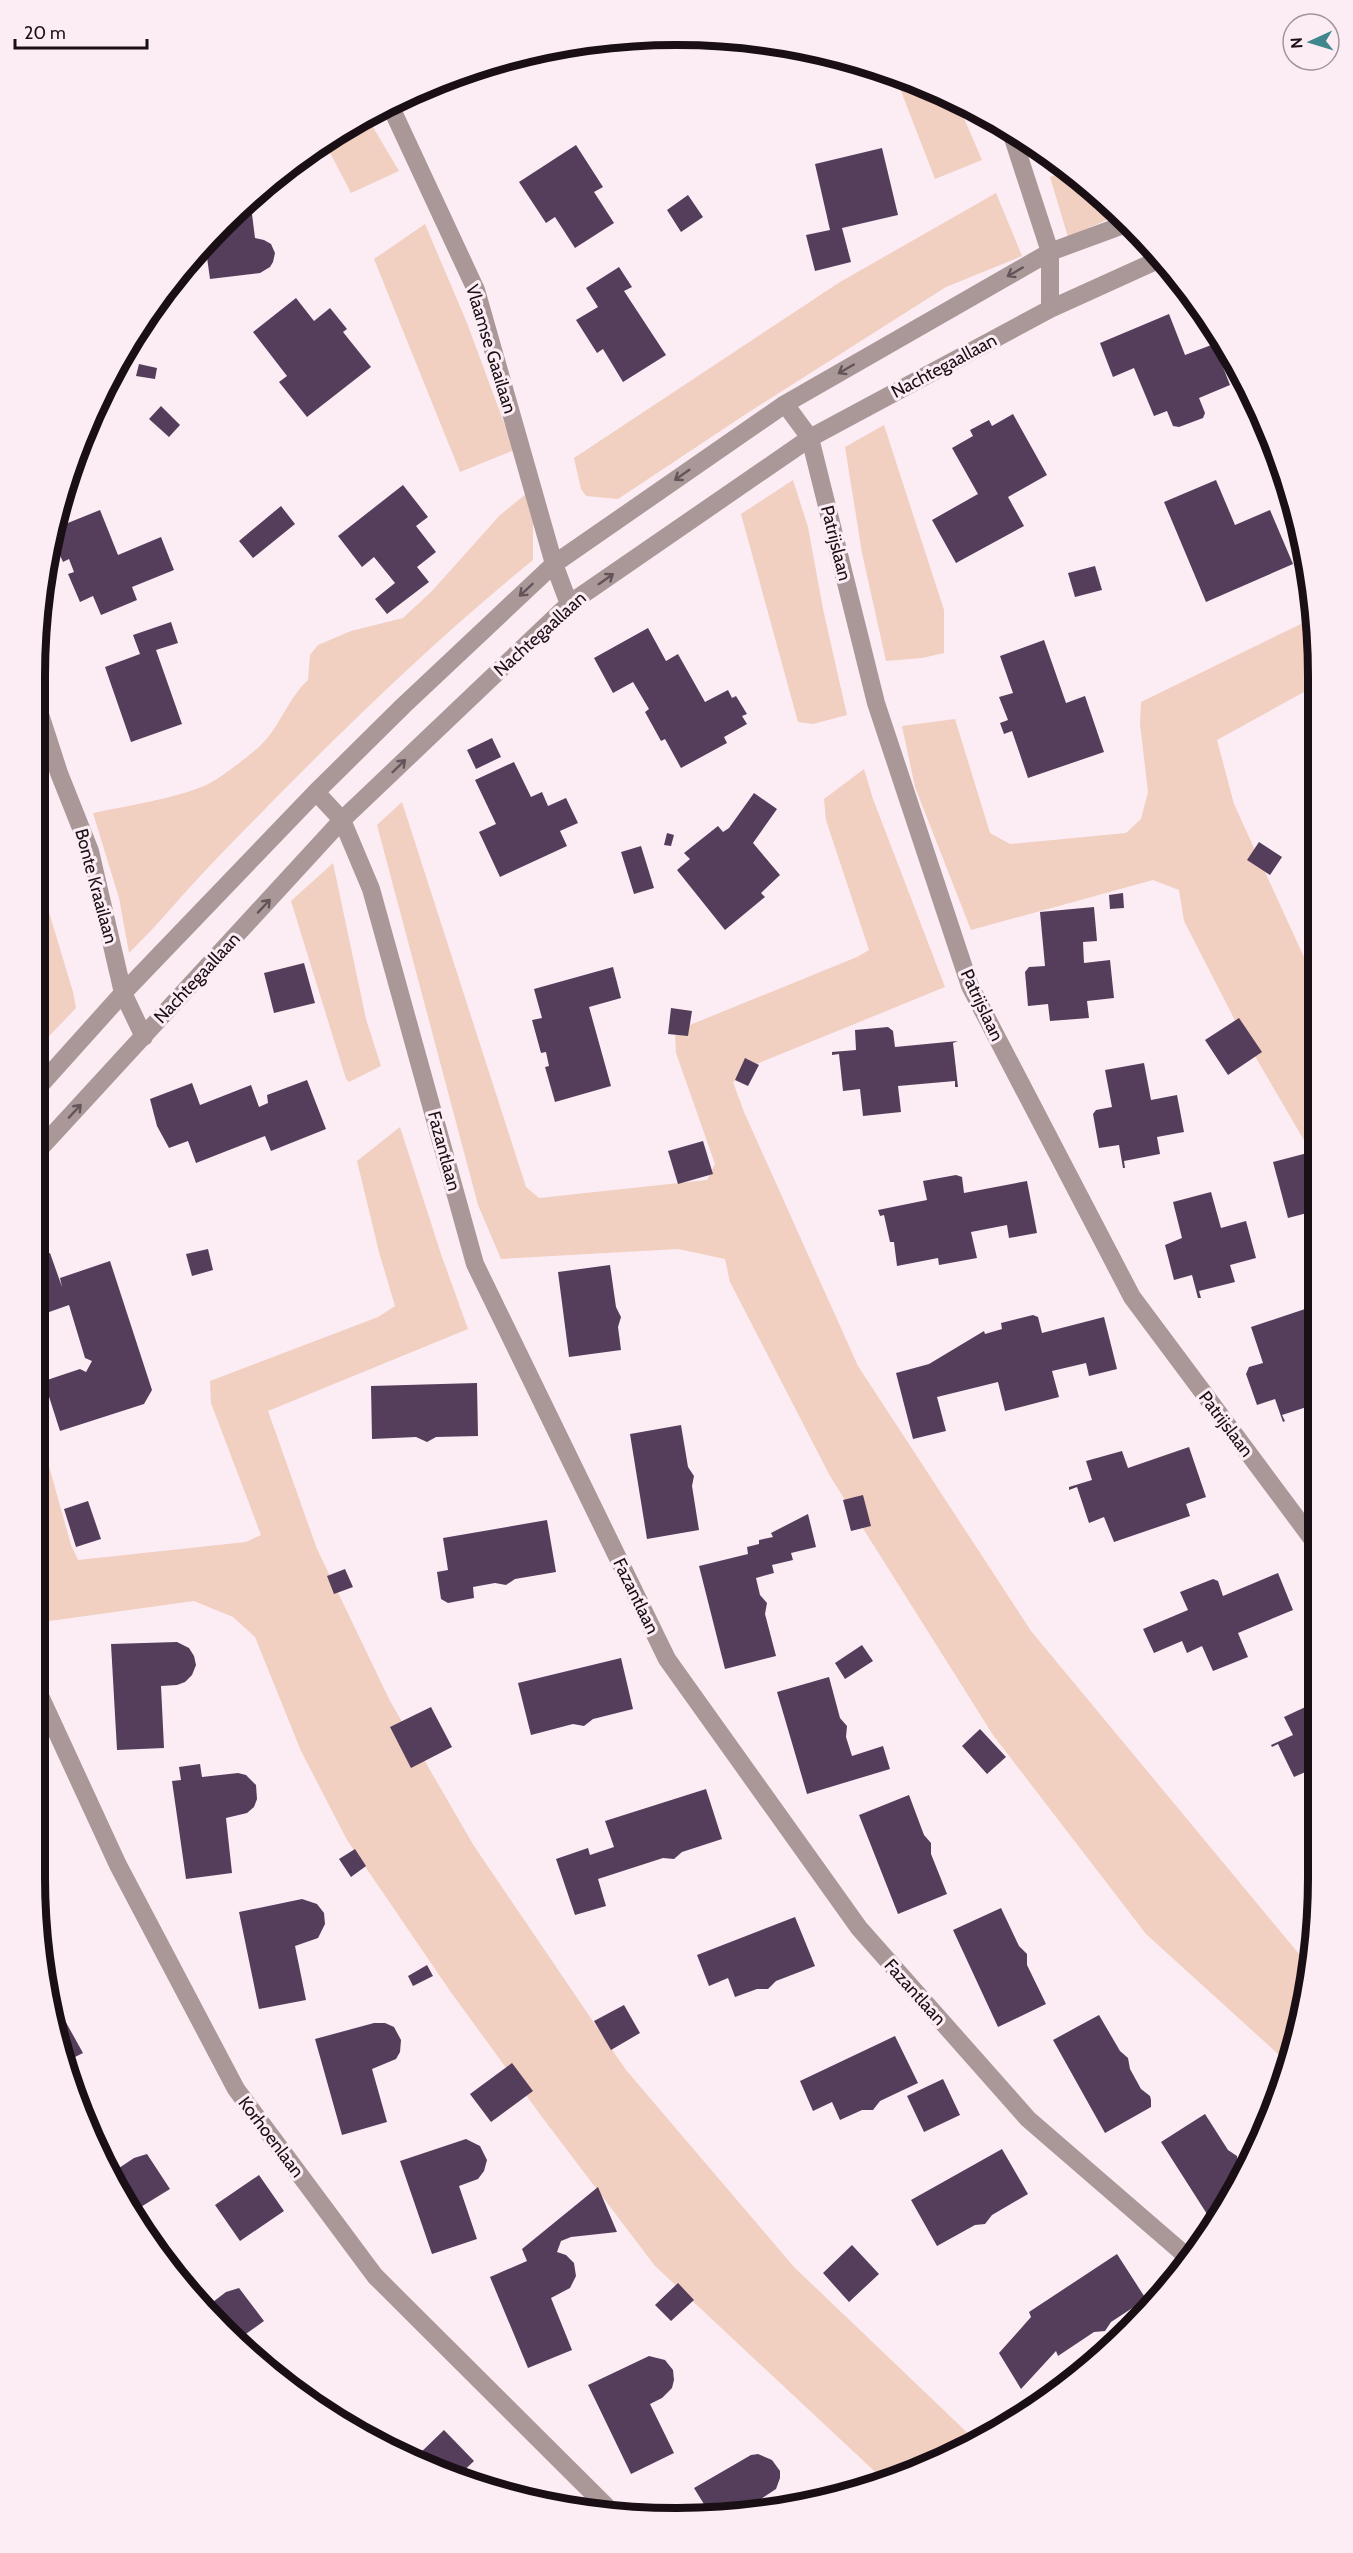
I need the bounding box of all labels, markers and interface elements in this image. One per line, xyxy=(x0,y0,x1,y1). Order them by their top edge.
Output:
scale bar xyxy=(15,12,147,50)
north arrow xyxy=(1281,12,1341,72)
text: 20 m xyxy=(24,22,66,44)
text: N xyxy=(1287,37,1306,49)
one-way arrow xyxy=(1007,266,1024,278)
street label: Vlaamse Gaailaan xyxy=(461,282,521,416)
street label: Nachtegaallaan xyxy=(888,329,1000,403)
one-way arrow xyxy=(838,363,855,375)
one-way arrow xyxy=(675,469,691,481)
street label: Patrijslaan xyxy=(816,503,856,583)
one-way arrow xyxy=(597,573,613,585)
one-way arrow xyxy=(518,583,533,598)
street label: Nachtegaallaan xyxy=(489,587,591,681)
one-way arrow xyxy=(392,758,407,773)
street label: Bonte Kraailaan xyxy=(70,826,122,946)
one-way arrow xyxy=(257,899,271,914)
street label: Nachtegaallaan xyxy=(149,928,245,1028)
street label: Patrijslaan xyxy=(956,965,1008,1045)
one-way arrow xyxy=(68,1104,82,1119)
street label: Fazantlaan xyxy=(423,1109,465,1193)
street label: Patrijslaan xyxy=(1194,1387,1258,1461)
street label: Fazantlaan xyxy=(608,1554,664,1638)
street label: Fazantlaan xyxy=(879,1954,951,2030)
street label: Korhoenlaan xyxy=(233,2092,309,2182)

